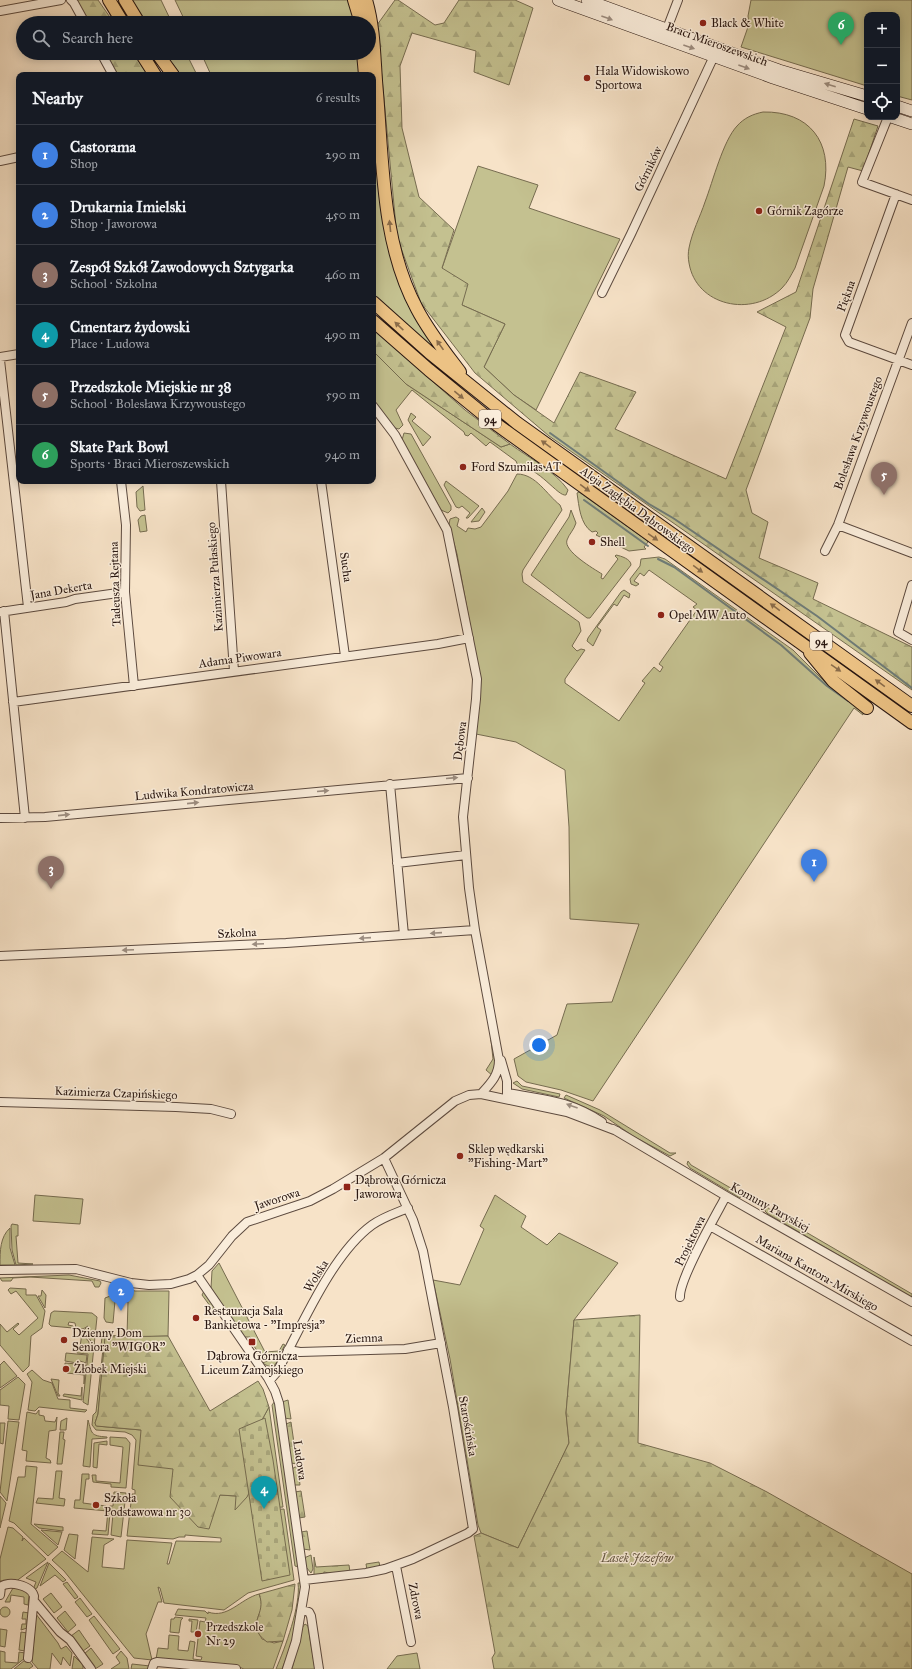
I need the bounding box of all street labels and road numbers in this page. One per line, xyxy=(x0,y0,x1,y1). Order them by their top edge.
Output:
street label: Braci Mieroszewskich xyxy=(664,19,770,69)
street label: Górników xyxy=(631,144,665,194)
street label: Piękna xyxy=(834,278,858,314)
street label: Bolesława Krzywoustego xyxy=(831,374,886,492)
road number: 94 xyxy=(479,410,501,428)
street label: Aleja Zagłębia Dąbrowskiego xyxy=(576,463,698,557)
street label: Kazimierza Pułaskiego xyxy=(204,522,227,632)
street label: Tadeusza Rejtana xyxy=(106,540,123,627)
street label: Sucha xyxy=(337,551,355,584)
street label: Jana Dekerta xyxy=(27,578,94,604)
road number: 94 xyxy=(810,632,832,650)
street label: Adama Piwowara xyxy=(197,645,283,671)
street label: Dębowa xyxy=(451,720,469,761)
street label: Ludwika Kondratowicza xyxy=(134,779,255,803)
street label: Szkolna xyxy=(217,925,258,941)
street label: Kazimierza Czapińskiego xyxy=(54,1084,178,1103)
street label: Komuny Paryskiej xyxy=(728,1179,812,1235)
street label: Jaworowa xyxy=(251,1185,303,1214)
street label: Projektowa xyxy=(672,1213,709,1268)
street label: Mariana Kantora-Mirskiego xyxy=(753,1232,881,1315)
street label: Wolska xyxy=(301,1257,332,1295)
street label: Ziemna xyxy=(345,1330,384,1346)
street label: Starościńska xyxy=(456,1395,480,1458)
street label: Ludowa xyxy=(290,1439,310,1482)
street label: Zdrowa xyxy=(406,1582,427,1621)

